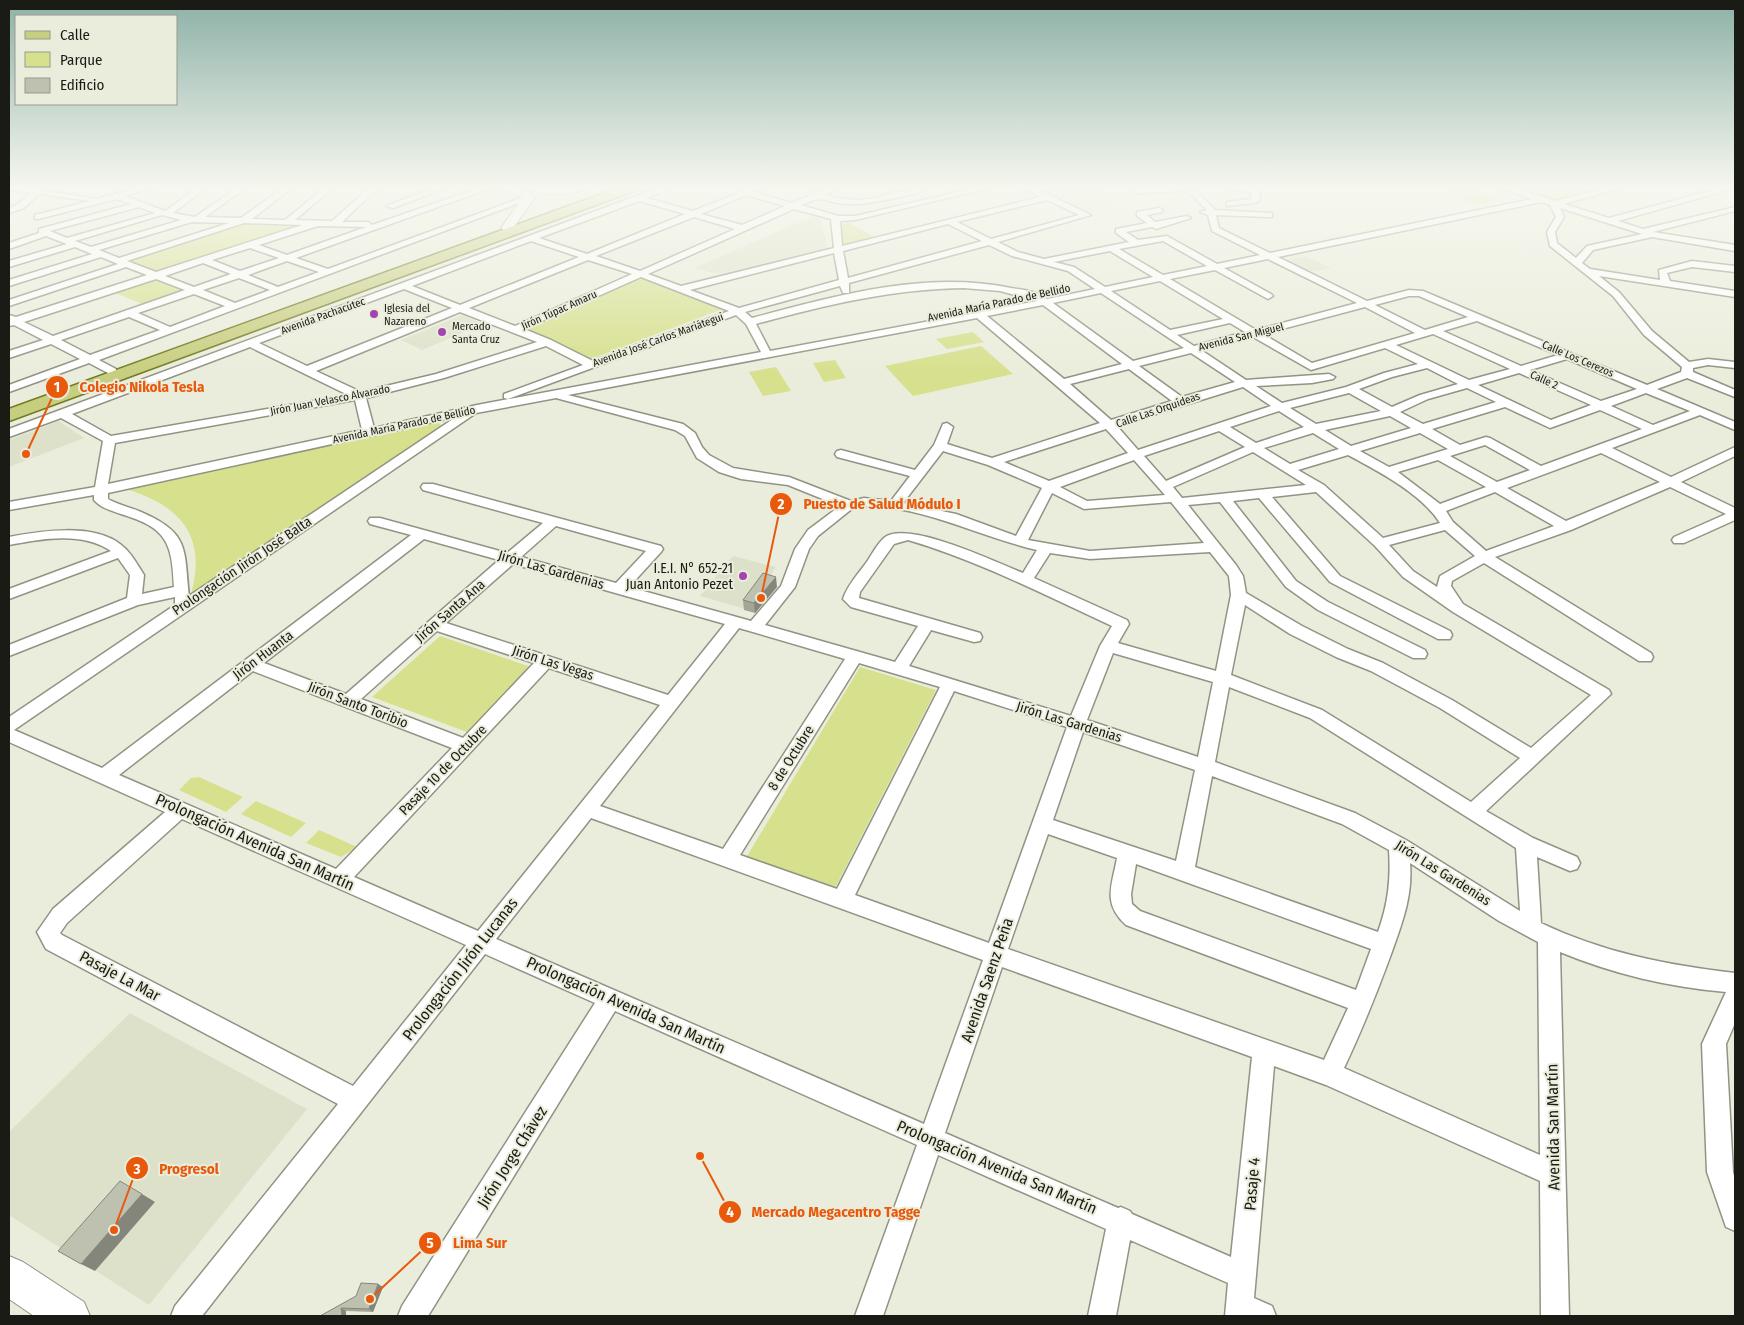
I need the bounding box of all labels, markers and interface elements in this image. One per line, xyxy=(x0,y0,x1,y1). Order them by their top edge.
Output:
legend xyxy=(15,15,178,105)
text: Calle xyxy=(60,26,90,44)
text: Parque xyxy=(60,51,103,69)
text: Edificio xyxy=(60,76,105,94)
street label: Avenida María Parado de Bellido xyxy=(926,281,1072,325)
street label: Jirón Túpac Amaru xyxy=(519,287,599,333)
street label: Avenida Pachacútec xyxy=(279,295,367,337)
place label: Iglesia del Nazareno xyxy=(384,302,430,328)
marker: Iglesia del Nazareno xyxy=(368,308,380,320)
street label: Avenida José Carlos Mariátegui xyxy=(591,310,725,370)
place label: Mercado Santa Cruz xyxy=(452,320,500,346)
street label: Avenida San Miguel xyxy=(1197,320,1285,354)
marker: Mercado Santa Cruz xyxy=(436,326,448,338)
street label: Calle Los Cerezos xyxy=(1540,338,1616,380)
street label: Calle 2 xyxy=(1528,368,1560,392)
callout: Colegio Nikola Tesla xyxy=(44,372,214,402)
text: 1 xyxy=(54,378,60,396)
text: Colegio Nikola Tesla xyxy=(80,378,205,396)
street label: Jirón Juan Velasco Alvarado xyxy=(269,382,391,418)
street label: Calle Las Orquídeas xyxy=(1114,389,1202,430)
street label: Avenida María Parado de Bellido xyxy=(331,403,477,447)
callout: Puesto de Salud Módulo I xyxy=(768,489,970,519)
text: 2 xyxy=(777,495,785,513)
text: Puesto de Salud Módulo I xyxy=(803,495,961,513)
street label: Prolongación Jirón José Balta xyxy=(169,513,315,619)
street label: Jirón Las Gardenias xyxy=(496,547,606,593)
place label: I.E.I. N° 652-21 Juan Antonio Pezet xyxy=(626,560,733,593)
marker: I.E.I. N° 652-21 Juan Antonio Pezet xyxy=(737,570,749,582)
street label: Jirón Santa Ana xyxy=(411,576,489,646)
street label: Jirón Huanta xyxy=(229,627,297,683)
street label: Jirón Las Vegas xyxy=(510,642,596,684)
street label: Jirón Santo Toribio xyxy=(306,678,410,732)
street label: Jirón Las Gardenias xyxy=(1014,698,1124,746)
street label: Pasaje 10 de Octubre xyxy=(396,721,490,819)
street label: 8 de Octubre xyxy=(764,722,818,794)
street label: Prolongación Avenida San Martín xyxy=(153,789,357,895)
street label: Jirón Las Gardenias xyxy=(1392,837,1494,909)
street label: Prolongación Jirón Lucanas xyxy=(398,894,522,1044)
street label: Avenida Saenz Peña xyxy=(957,915,1017,1045)
street label: Pasaje La Mar xyxy=(76,947,164,1005)
street label: Prolongación Avenida San Martín xyxy=(524,952,728,1058)
street label: Avenida San Martín xyxy=(1542,1064,1564,1190)
street label: Jirón Jorge Chávez xyxy=(473,1103,551,1211)
street label: Prolongación Avenida San Martín xyxy=(894,1116,1100,1218)
callout: Progresol xyxy=(124,1153,229,1183)
street label: Pasaje 4 xyxy=(1240,1156,1264,1211)
text: 3 xyxy=(132,1160,141,1178)
text: Progresol xyxy=(159,1160,220,1178)
callout: Mercado Megacentro Tagge xyxy=(717,1197,931,1227)
text: 4 xyxy=(726,1203,734,1221)
text: Mercado Megacentro Tagge xyxy=(752,1203,921,1221)
callout: Lima Sur xyxy=(418,1228,517,1258)
text: 5 xyxy=(426,1234,434,1252)
text: Lima Sur xyxy=(453,1234,507,1252)

